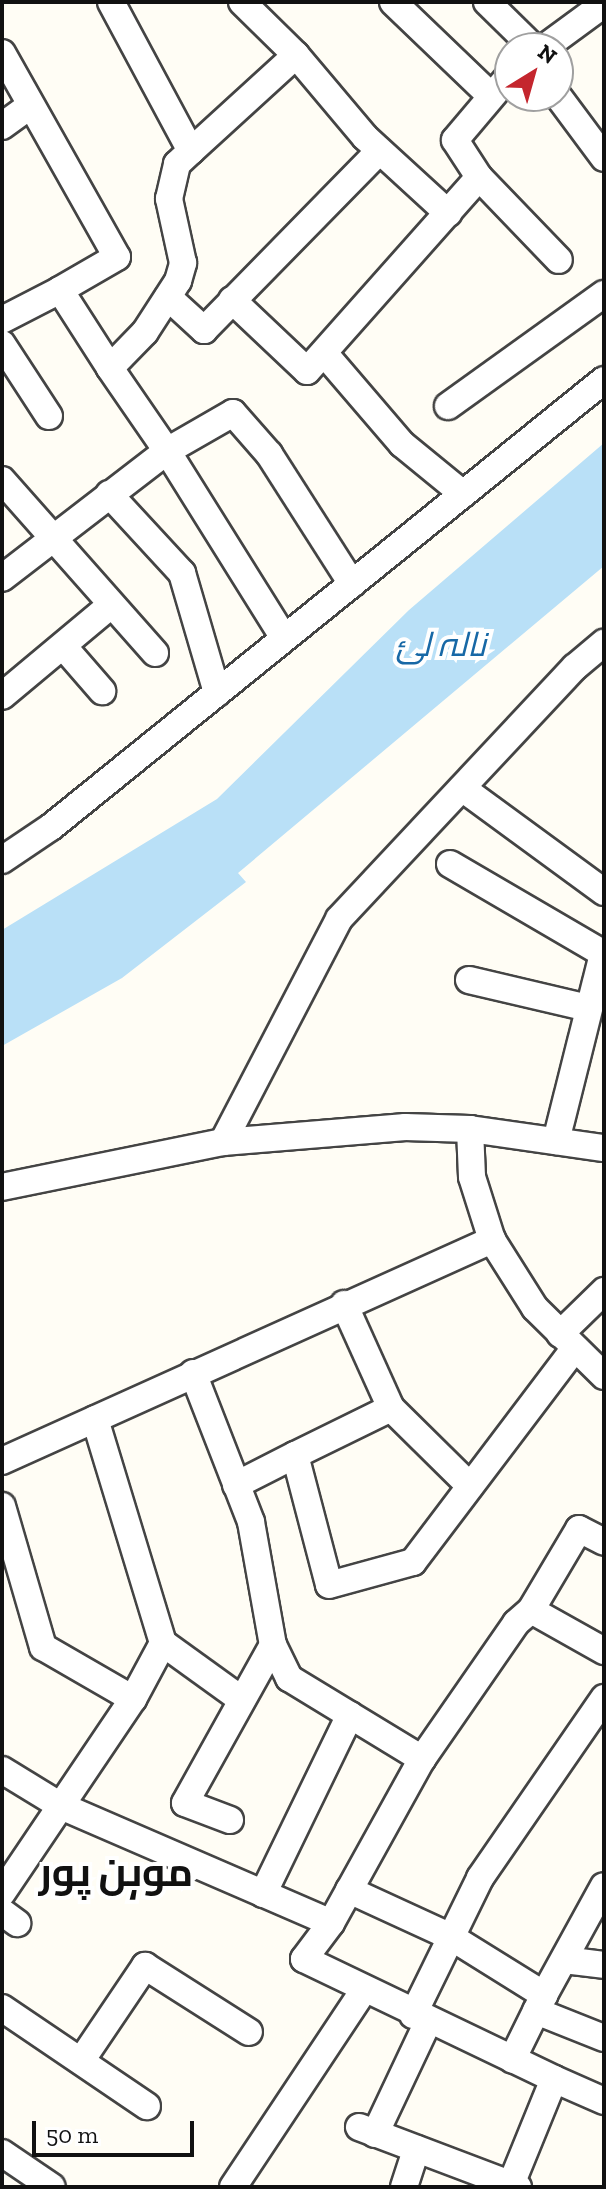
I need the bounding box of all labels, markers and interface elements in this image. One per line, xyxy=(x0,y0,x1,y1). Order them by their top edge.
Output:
north arrow xyxy=(494,32,574,112)
text: N xyxy=(533,38,562,70)
water label: نالہ لئ xyxy=(396,625,486,665)
district label: موہن پور xyxy=(39,1848,193,1896)
scale bar xyxy=(36,2105,198,2155)
text: 50 m xyxy=(46,2120,98,2149)

